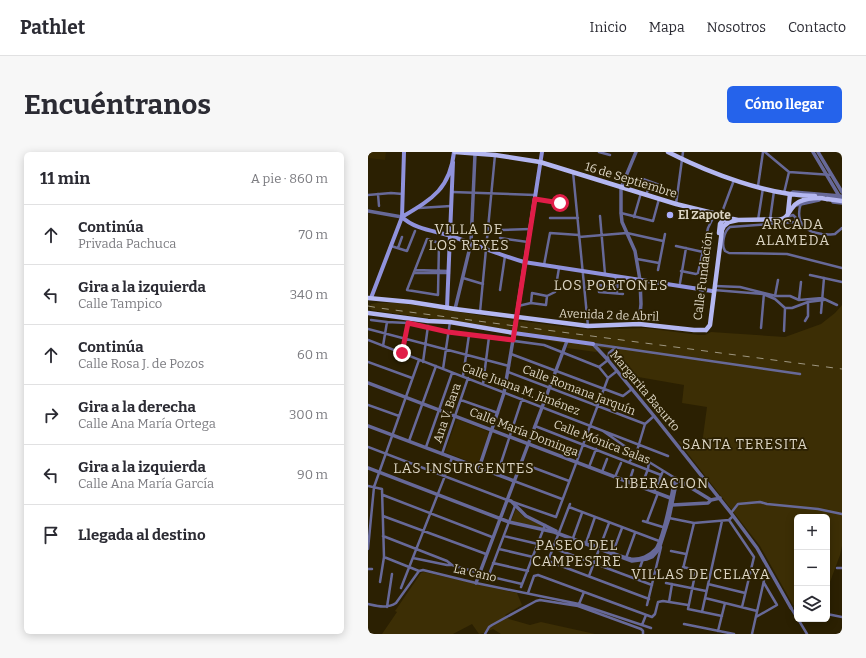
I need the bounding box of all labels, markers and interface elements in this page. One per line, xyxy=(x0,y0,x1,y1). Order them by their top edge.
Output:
text: Pathlet xyxy=(20,16,85,39)
text: Inicio xyxy=(590,19,627,36)
text: Mapa xyxy=(649,19,685,36)
text: Nosotros xyxy=(707,19,766,36)
text: Contacto xyxy=(788,19,846,36)
button: Cómo llegar xyxy=(727,86,842,123)
text: Encuéntranos xyxy=(24,88,211,121)
street label: 16 de Septiembre xyxy=(583,159,679,201)
text: 11 min xyxy=(40,168,90,189)
text: A pie · 860 m xyxy=(251,171,328,186)
route start xyxy=(551,194,569,212)
place label: El Zapote xyxy=(678,208,731,222)
marker: El Zapote xyxy=(665,210,675,220)
district label: ARCADA ALAMEDA xyxy=(756,216,830,249)
text: Continúa xyxy=(78,218,144,236)
district label: VILLA DE LOS REYES xyxy=(428,221,510,254)
icon: ahead xyxy=(40,224,62,246)
text: 70 m xyxy=(298,227,328,242)
street label: Calle Fundación xyxy=(691,230,715,321)
text: Privada Pachuca xyxy=(78,236,176,251)
district label: LOS PORTONES xyxy=(554,277,668,294)
text: Gira a la izquierda xyxy=(78,278,206,296)
icon: left xyxy=(40,284,62,306)
text: 340 m xyxy=(290,287,328,302)
text: Calle Tampico xyxy=(78,296,162,311)
street label: Avenida 2 de Abril xyxy=(559,306,660,324)
text: Continúa xyxy=(78,338,144,356)
icon: ahead xyxy=(40,344,62,366)
route end xyxy=(393,344,411,362)
text: 60 m xyxy=(297,347,328,362)
street label: Margarita Basurto xyxy=(607,348,683,434)
text: Calle Rosa J. de Pozos xyxy=(78,356,204,371)
street label: Calle Juana M. Jiménez xyxy=(460,360,582,418)
street label: Calle Romana Jarquín xyxy=(521,362,638,418)
street label: Ana V. Bara xyxy=(430,381,464,445)
text: Gira a la derecha xyxy=(78,398,196,416)
icon: right xyxy=(40,404,62,426)
street label: Calle María Dominga xyxy=(467,405,581,459)
text: 300 m xyxy=(289,407,328,422)
text: Calle Ana María Ortega xyxy=(78,416,216,431)
street label: Calle Mónica Salas xyxy=(552,417,653,467)
district label: SANTA TERESITA xyxy=(682,436,808,453)
text: Gira a la izquierda xyxy=(78,458,206,476)
district label: LAS INSURGENTES xyxy=(393,460,535,477)
icon: left xyxy=(40,464,62,486)
text: 90 m xyxy=(297,467,328,482)
district label: LIBERACION xyxy=(615,475,709,492)
text: Calle Ana María García xyxy=(78,476,214,491)
map controls xyxy=(794,514,830,622)
button: + xyxy=(794,514,830,550)
icon: arrive xyxy=(40,524,62,546)
text: Llegada al destino xyxy=(78,526,206,544)
district label: PASEO DEL CAMPESTRE xyxy=(532,537,622,570)
button: − xyxy=(794,550,830,586)
street label: La Cano xyxy=(452,561,498,585)
district label: VILLAS DE CELAYA xyxy=(631,566,771,583)
button: layers xyxy=(794,586,830,622)

